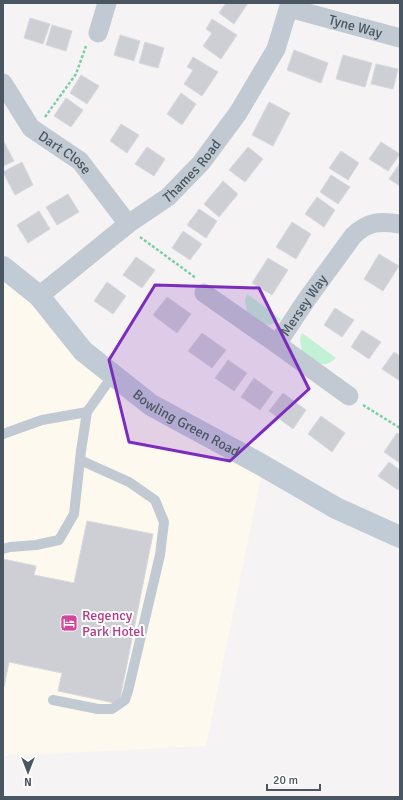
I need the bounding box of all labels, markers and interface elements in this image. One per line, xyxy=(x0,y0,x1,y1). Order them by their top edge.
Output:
street label: Tyne Way xyxy=(327,11,385,42)
street label: Dart Close xyxy=(35,127,95,177)
street label: Thames Road xyxy=(160,136,224,206)
street label: Mersey Way xyxy=(276,271,331,339)
street label: Bowling Green Road xyxy=(130,385,243,460)
place label: Regency Park Hotel xyxy=(82,607,144,640)
hotel icon: Regency Park Hotel xyxy=(59,613,79,633)
north arrow xyxy=(8,752,48,792)
scale bar xyxy=(267,766,320,792)
text: 20 m xyxy=(273,773,298,788)
text: N xyxy=(24,775,32,788)

